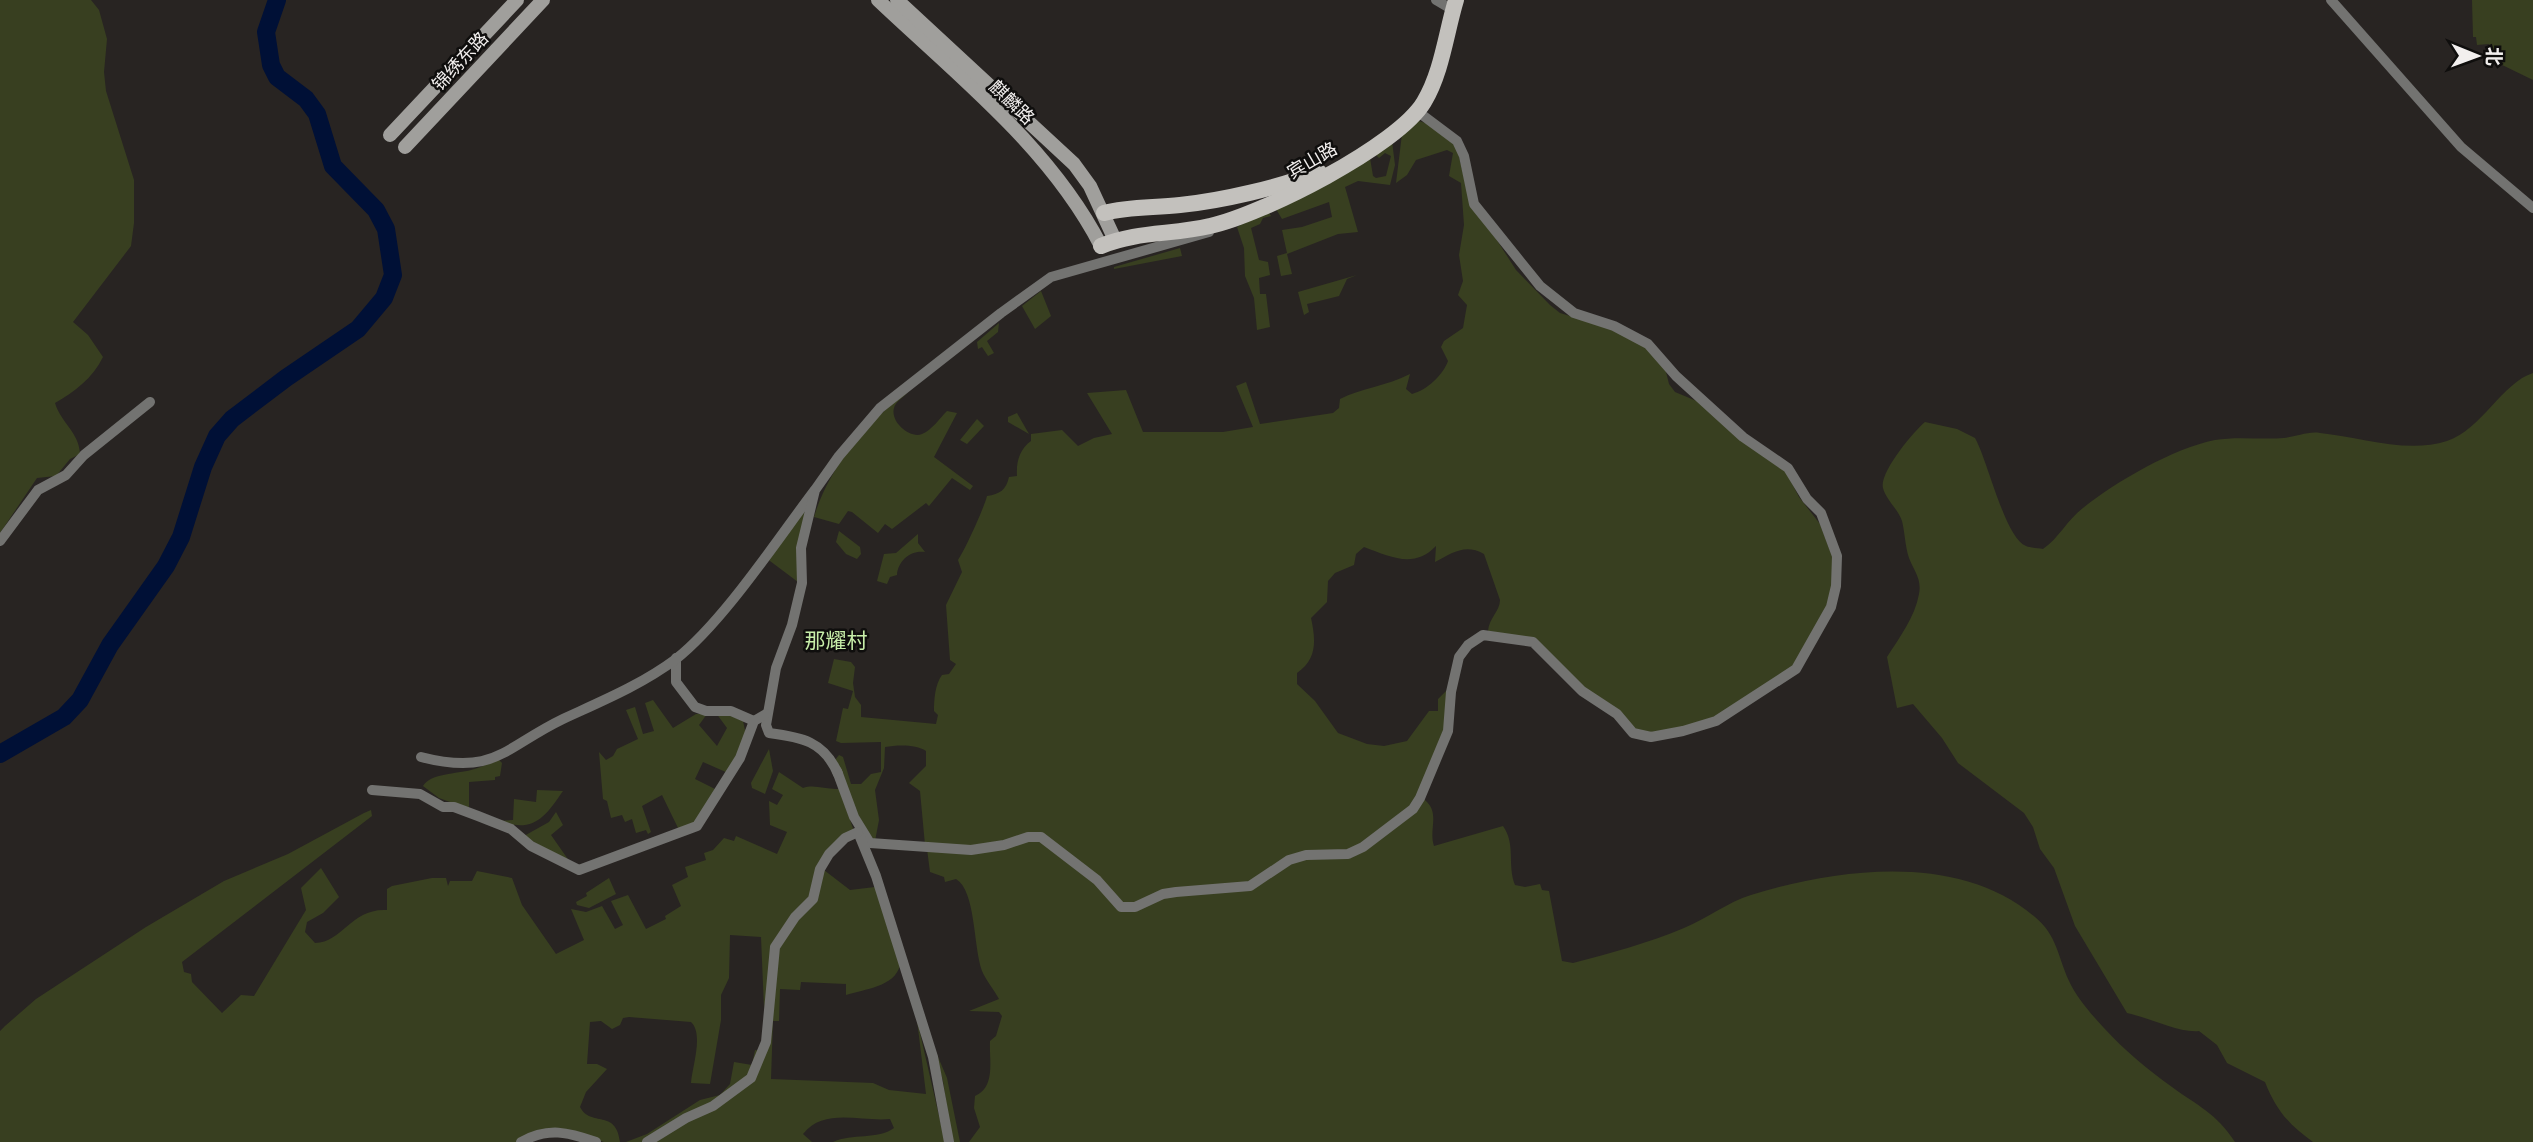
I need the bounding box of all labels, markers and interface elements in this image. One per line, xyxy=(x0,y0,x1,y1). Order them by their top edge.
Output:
north arrow xyxy=(2442,21,2512,91)
street label: 锦绣东路 xyxy=(428,28,492,94)
text: 北 xyxy=(2482,47,2505,66)
street label: 麒麟路 xyxy=(985,76,1039,128)
street label: 宾山路 xyxy=(1283,137,1341,183)
district label: 那耀村 xyxy=(805,629,868,653)

